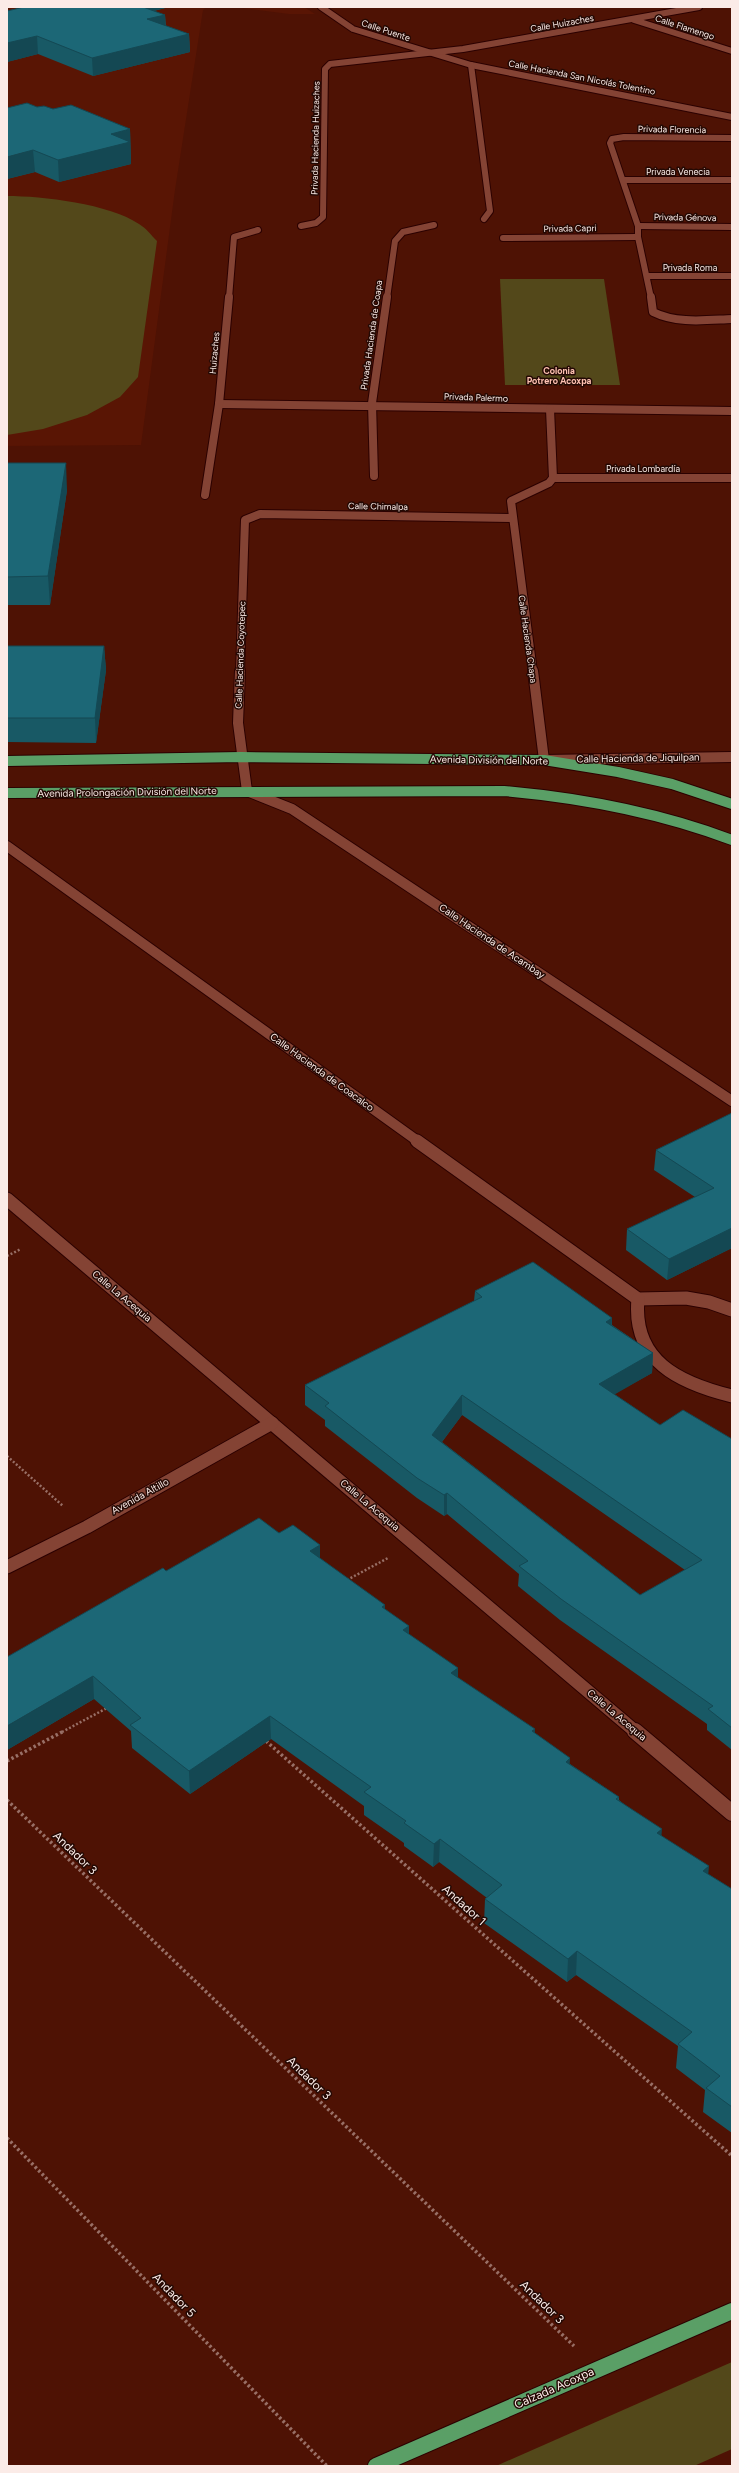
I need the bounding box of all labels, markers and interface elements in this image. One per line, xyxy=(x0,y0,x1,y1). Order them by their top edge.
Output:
street label: Calle Huizaches xyxy=(530,12,594,34)
street label: Calle Flamengo xyxy=(654,12,716,42)
street label: Calle Puente xyxy=(360,17,412,43)
street label: Calle Hacienda San Nicolás Tolentino xyxy=(508,57,656,97)
street label: Privada Hacienda Huizaches xyxy=(309,81,321,195)
street label: Privada Florencia xyxy=(638,123,707,135)
street label: Privada Venecia xyxy=(646,166,710,177)
street label: Privada Génova xyxy=(654,211,717,223)
street label: Privada Capri xyxy=(543,222,597,234)
street label: Privada Roma xyxy=(663,262,718,273)
street label: Privada Hacienda de Coapa xyxy=(358,279,384,390)
street label: Huizaches xyxy=(207,332,221,374)
district label: Colonia Potrero Acoxpa xyxy=(527,365,592,386)
street label: Privada Palermo xyxy=(444,390,508,404)
street label: Privada Lombardía xyxy=(606,463,680,474)
street label: Calle Chimalpa xyxy=(348,500,408,512)
street label: Calle Hacienda Chapa xyxy=(516,594,540,684)
street label: Calle Hacienda Coyotepec xyxy=(233,601,247,709)
street label: Calle Hacienda de Jiquilpan xyxy=(576,750,700,766)
street label: Avenida División del Norte xyxy=(430,752,549,768)
street label: Avenida Prolongación División del Norte xyxy=(37,784,217,800)
street label: Calle Hacienda de Acambay xyxy=(437,901,548,982)
street label: Calle Hacienda de Coacalco xyxy=(268,1030,377,1114)
street label: Calle La Acequia xyxy=(90,1267,154,1325)
street label: Avenida Altillo xyxy=(109,1475,171,1517)
street label: Calle La Acequia xyxy=(338,1476,402,1534)
street label: Calle La Acequia xyxy=(585,1686,649,1744)
street label: Andador 3 xyxy=(50,1829,100,1877)
street label: Andador 1 xyxy=(439,1882,489,1928)
street label: Andador 3 xyxy=(284,2054,334,2102)
street label: Andador 5 xyxy=(150,2270,199,2320)
street label: Andador 3 xyxy=(517,2278,567,2326)
street label: Calzada Acoxpa xyxy=(512,2364,596,2412)

